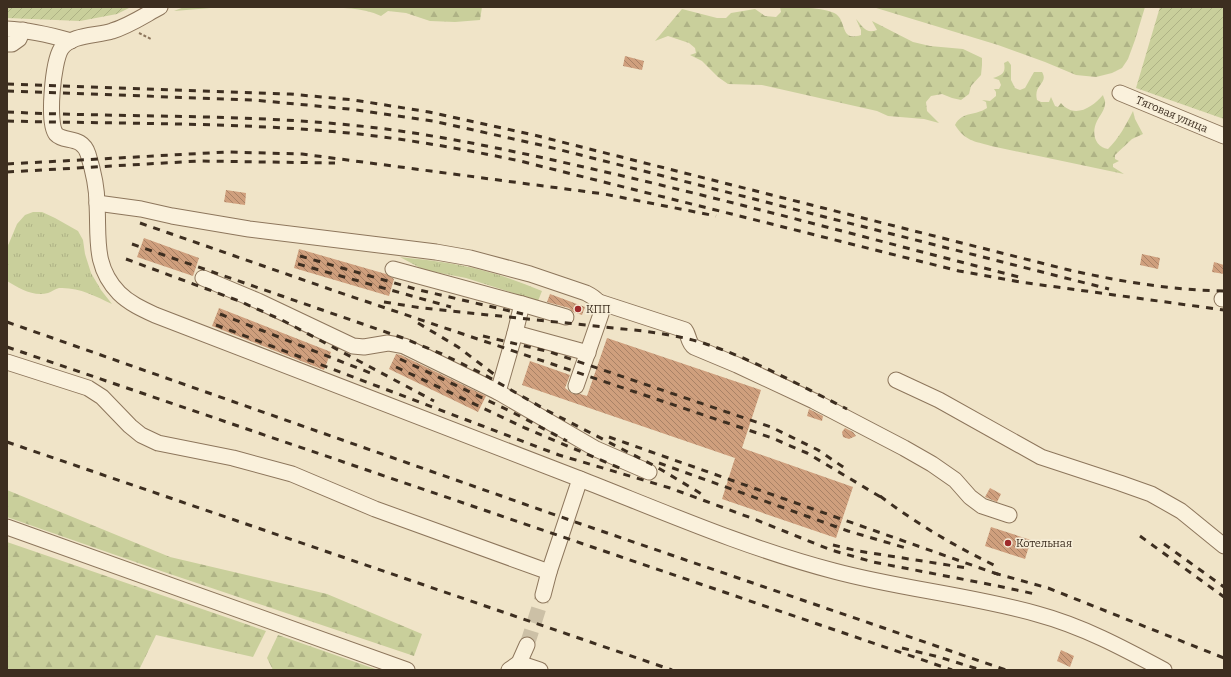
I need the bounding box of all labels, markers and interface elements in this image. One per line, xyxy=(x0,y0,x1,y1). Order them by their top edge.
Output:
street label: Тяговая улица xyxy=(1134,93,1210,135)
place label: КПП xyxy=(586,303,611,316)
marker: КПП xyxy=(573,304,583,314)
place label: Котельная xyxy=(1016,537,1072,550)
marker: Котельная xyxy=(1003,538,1013,548)

